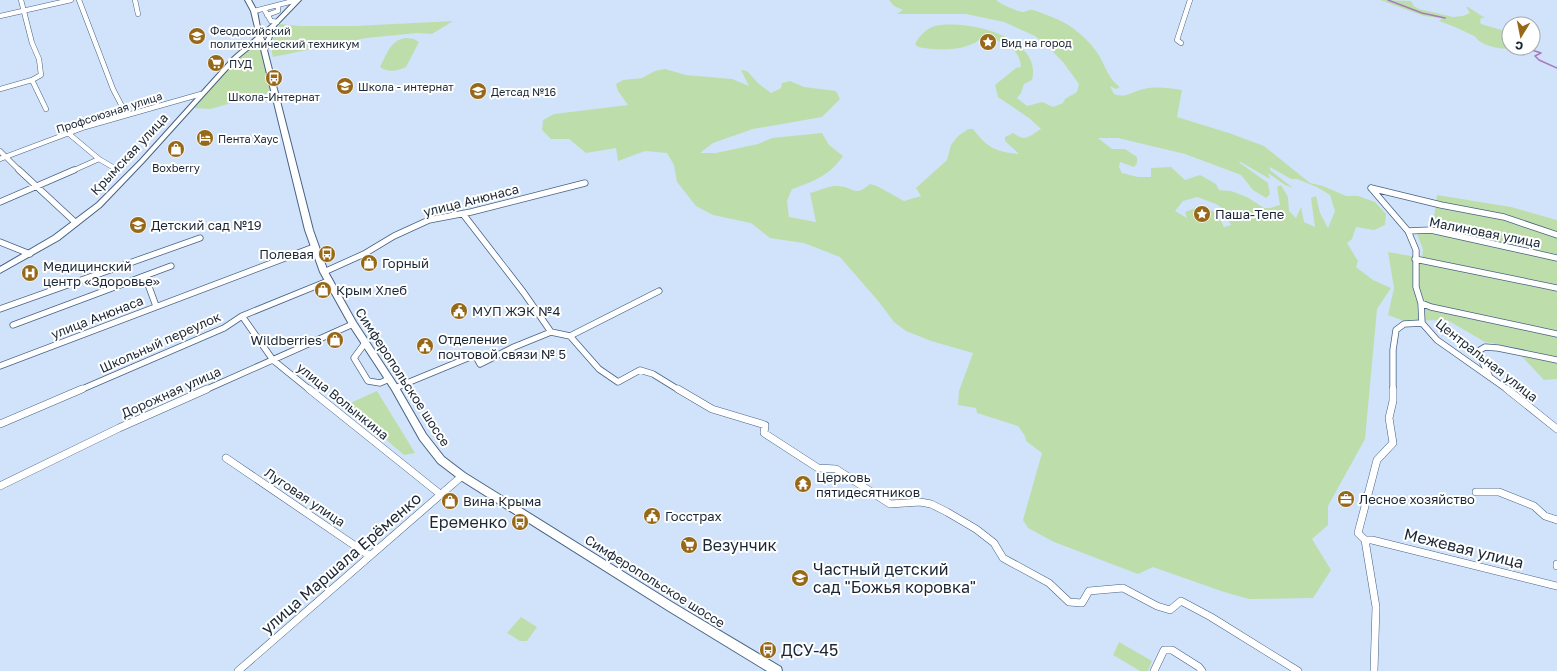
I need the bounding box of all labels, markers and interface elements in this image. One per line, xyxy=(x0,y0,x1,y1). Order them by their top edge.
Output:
north arrow xyxy=(1501,16,1541,56)
place label: Феодосийский политехнический техникум xyxy=(210,24,360,50)
school or university icon: Феодосийский политехнический техникум xyxy=(187,26,207,46)
place icon: Вид на город xyxy=(978,32,998,52)
place label: Вид на город xyxy=(1001,36,1072,49)
text: С xyxy=(1514,39,1524,53)
supermarket icon: ПУД xyxy=(206,53,226,73)
place label: ПУД xyxy=(229,57,252,70)
bus stop icon: Школа-Интернат xyxy=(264,68,284,88)
school or university icon: Школа - интернат xyxy=(335,76,355,96)
place label: Школа - интернат xyxy=(358,80,454,93)
school or university icon: Детсад №16 xyxy=(468,81,488,101)
place label: Детсад №16 xyxy=(491,85,556,98)
street label: Профсоюзная улица xyxy=(54,89,164,135)
place label: Школа-Интернат xyxy=(228,90,321,103)
street label: Крымская улица xyxy=(87,110,171,198)
hotel icon: Пента Хаус xyxy=(195,128,215,148)
place label: Пента Хаус xyxy=(218,132,279,145)
shop icon: Boxberry xyxy=(166,139,186,159)
place label: Boxberry xyxy=(152,161,200,174)
street label: улица Анюнаса xyxy=(422,180,520,220)
place icon: Паша-Тепе xyxy=(1192,204,1212,224)
place label: Паша-Тепе xyxy=(1215,206,1284,222)
street label: Малиновая улица xyxy=(1428,213,1542,251)
school or university icon: Детский сад №19 xyxy=(128,215,148,235)
place label: Детский сад №19 xyxy=(151,217,262,233)
bus stop icon: Полевая xyxy=(317,244,337,264)
place label: Полевая xyxy=(259,246,314,262)
shop icon: Горный xyxy=(359,253,379,273)
place label: Горный xyxy=(382,255,429,271)
place label: Медицинский центр «Здоровье» xyxy=(43,258,160,289)
hospital icon: Медицинский центр «Здоровье» xyxy=(20,263,40,283)
shop icon: Крым Хлеб xyxy=(313,280,333,300)
place label: Крым Хлеб xyxy=(336,282,407,298)
street label: улица Анюнаса xyxy=(48,292,146,342)
public building icon: МУП ЖЭК №4 xyxy=(449,301,469,321)
place label: МУП ЖЭК №4 xyxy=(472,303,561,319)
street label: Симферопольское шоссе xyxy=(352,305,454,449)
street label: Школьный переулок xyxy=(97,308,224,376)
street label: Центральная улица xyxy=(1433,315,1541,405)
shop icon: Wildberries xyxy=(325,330,345,350)
place label: Отделение почтовой связи № 5 xyxy=(438,331,566,362)
place label: Wildberries xyxy=(250,332,322,348)
public building icon: Отделение почтовой связи № 5 xyxy=(415,336,435,356)
street label: улица Волынкина xyxy=(294,359,392,443)
street label: Дорожная улица xyxy=(119,363,223,421)
street label: Луговая улица xyxy=(262,464,348,530)
place label: Церковь пятидесятников xyxy=(816,469,920,500)
temple icon: Церковь пятидесятников xyxy=(793,474,813,494)
street label: улица Маршала Ерёменко xyxy=(257,488,425,638)
office icon: Лесное хозяйство xyxy=(1336,489,1356,509)
shop icon: Вина Крыма xyxy=(440,491,460,511)
place label: Лесное хозяйство xyxy=(1359,491,1475,507)
place label: Вина Крыма xyxy=(463,493,541,509)
public building icon: Госстрах xyxy=(642,506,662,526)
place label: Госстрах xyxy=(665,508,722,524)
place label: Еременко xyxy=(429,512,507,532)
bus stop icon: Еременко xyxy=(510,512,530,532)
street label: Межевая улица xyxy=(1402,523,1526,573)
street label: Симферопольское шоссе xyxy=(582,531,728,631)
supermarket icon: Везунчик xyxy=(679,535,699,555)
place label: Везунчик xyxy=(702,535,777,555)
place label: Частный детский сад "Божья коровка" xyxy=(813,559,976,597)
school or university icon: Частный детский сад "Божья коровка" xyxy=(790,568,810,588)
bus stop icon: ДСУ-45 xyxy=(758,640,778,660)
place label: ДСУ-45 xyxy=(781,640,838,660)

